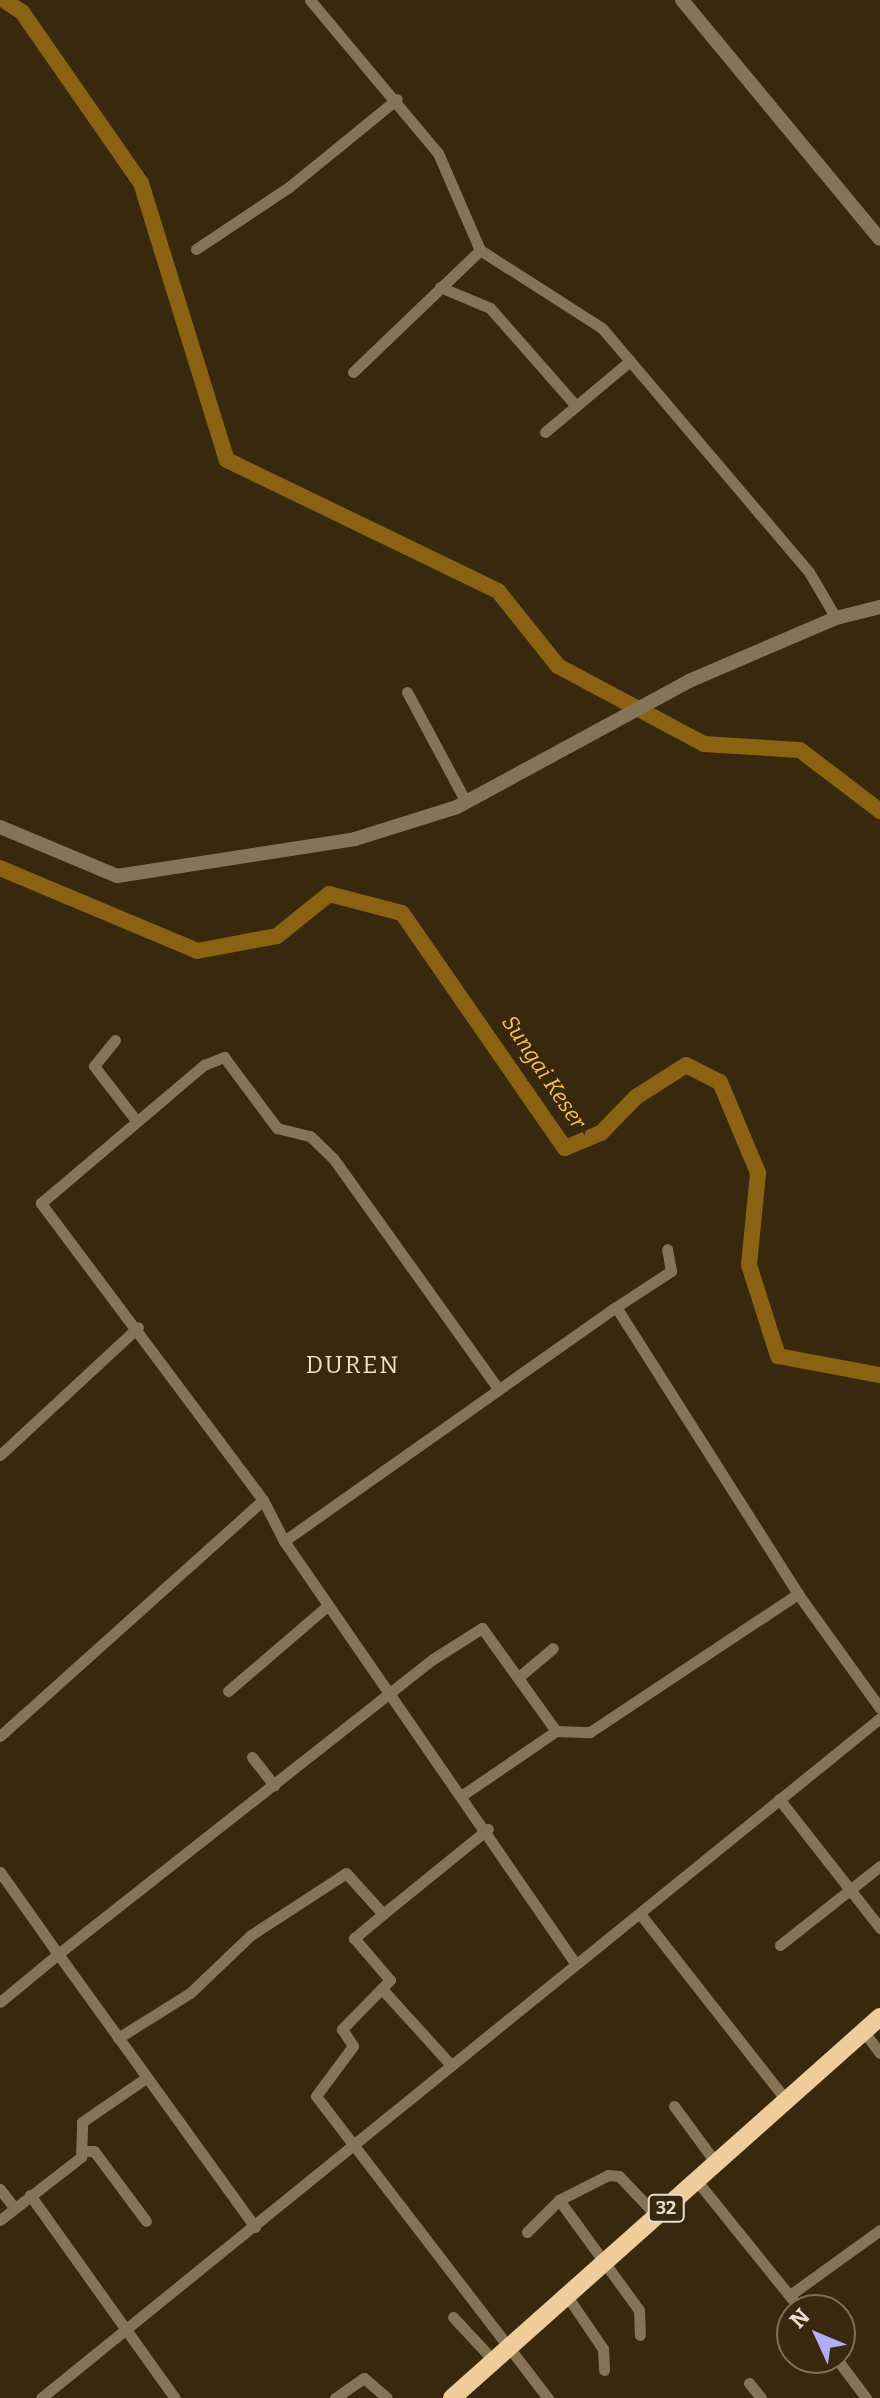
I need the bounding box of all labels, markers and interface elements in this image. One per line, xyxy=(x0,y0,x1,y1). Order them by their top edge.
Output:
water label: Sungai Keser xyxy=(496,1010,592,1134)
district label: DUREN xyxy=(306,1352,400,1380)
road number: 32 xyxy=(646,2194,686,2222)
north arrow xyxy=(776,2294,856,2374)
text: N xyxy=(784,2303,815,2334)

